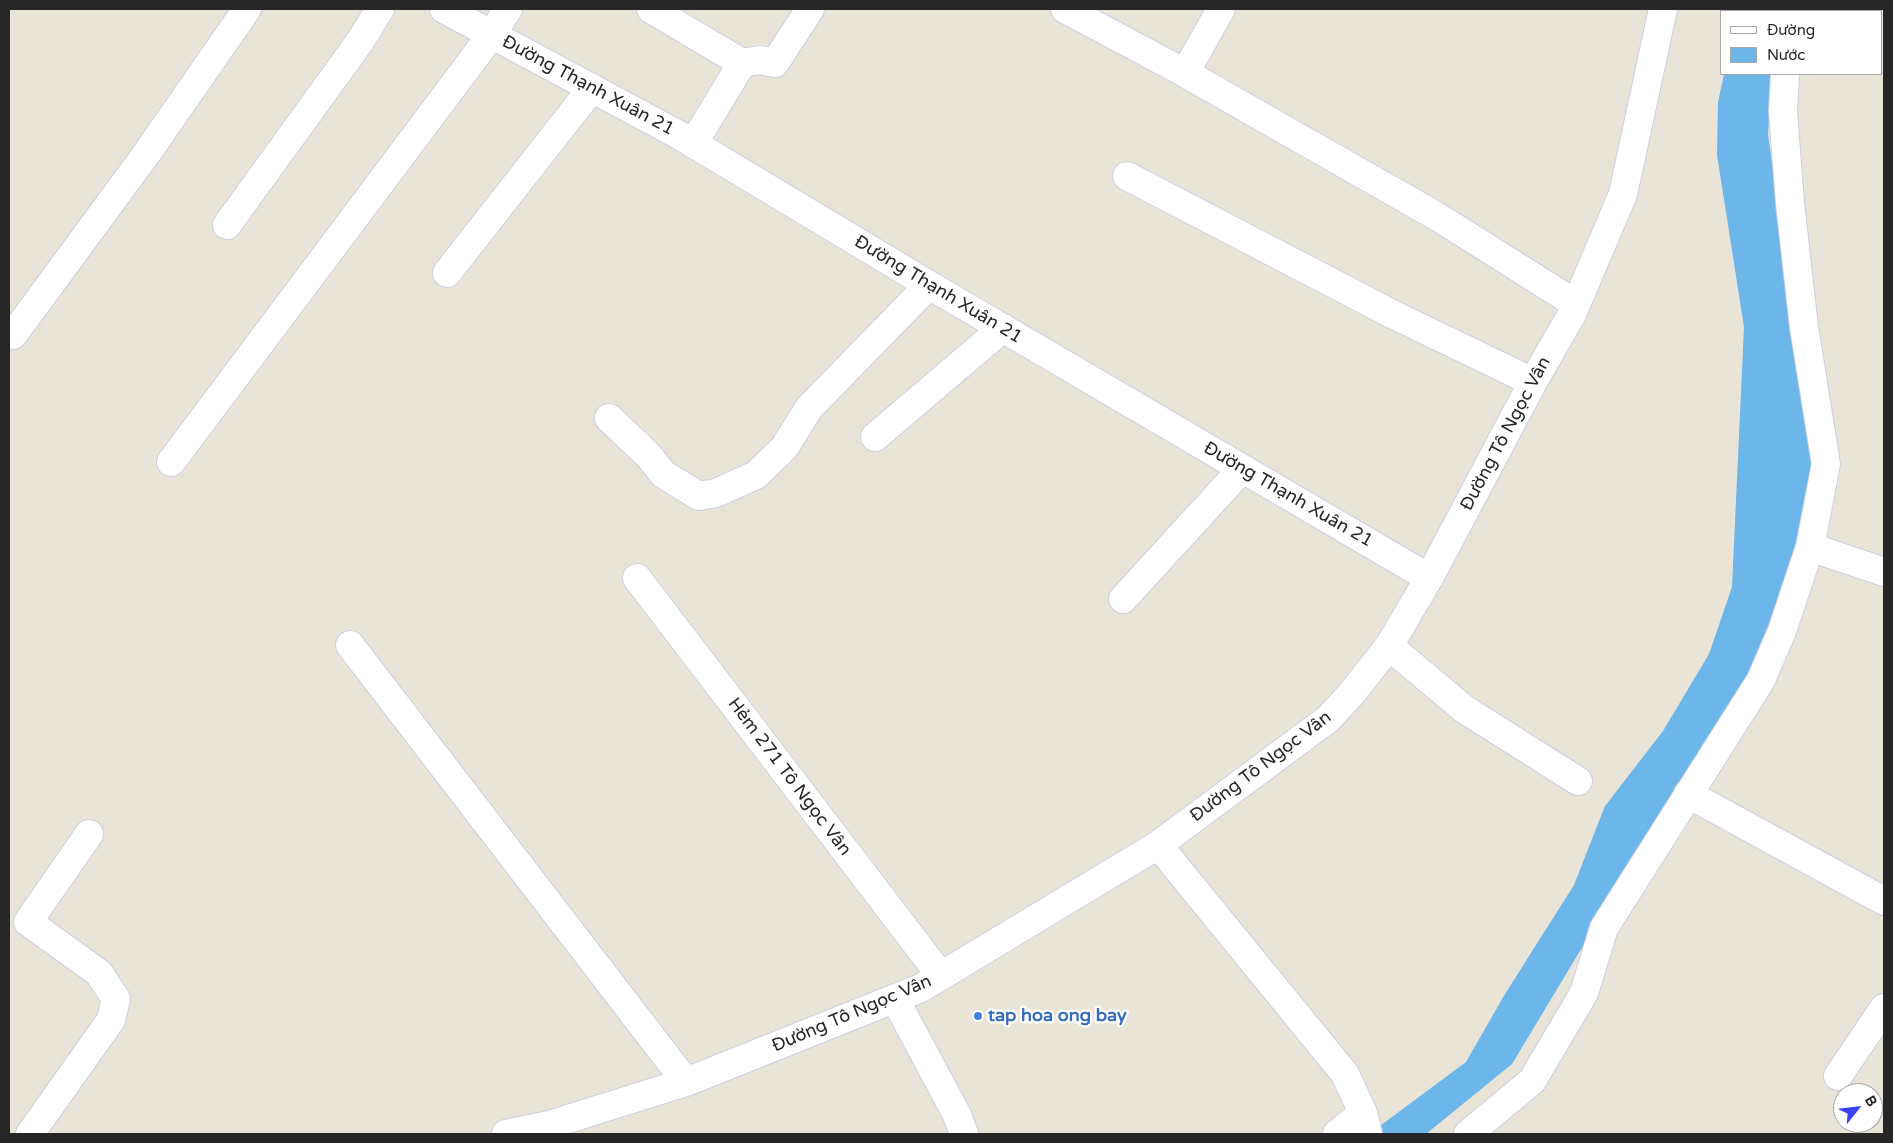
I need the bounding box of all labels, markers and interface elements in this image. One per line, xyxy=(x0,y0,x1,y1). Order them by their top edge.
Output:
legend xyxy=(1720,10,1883,75)
text: Đường xyxy=(1767,21,1815,39)
street label: Đường Thạnh Xuân 21 xyxy=(498,31,678,141)
text: Nước xyxy=(1767,46,1805,64)
street label: Đường Thạnh Xuân 21 xyxy=(850,231,1026,349)
street label: Đường Tô Ngọc Vân xyxy=(1456,353,1556,515)
street label: Đường Thạnh Xuân 21 xyxy=(1199,438,1377,552)
street label: Hẻm 271 Tô Ngọc Vân xyxy=(723,694,855,860)
street label: Đường Tô Ngọc Vân xyxy=(1186,707,1336,827)
street label: Đường Tô Ngọc Vân xyxy=(769,971,935,1057)
place label: tap hoa ong bay xyxy=(988,1005,1127,1027)
marker: tap hoa ong bay xyxy=(972,1010,984,1022)
north arrow xyxy=(1833,1083,1883,1133)
text: B xyxy=(1861,1093,1880,1109)

